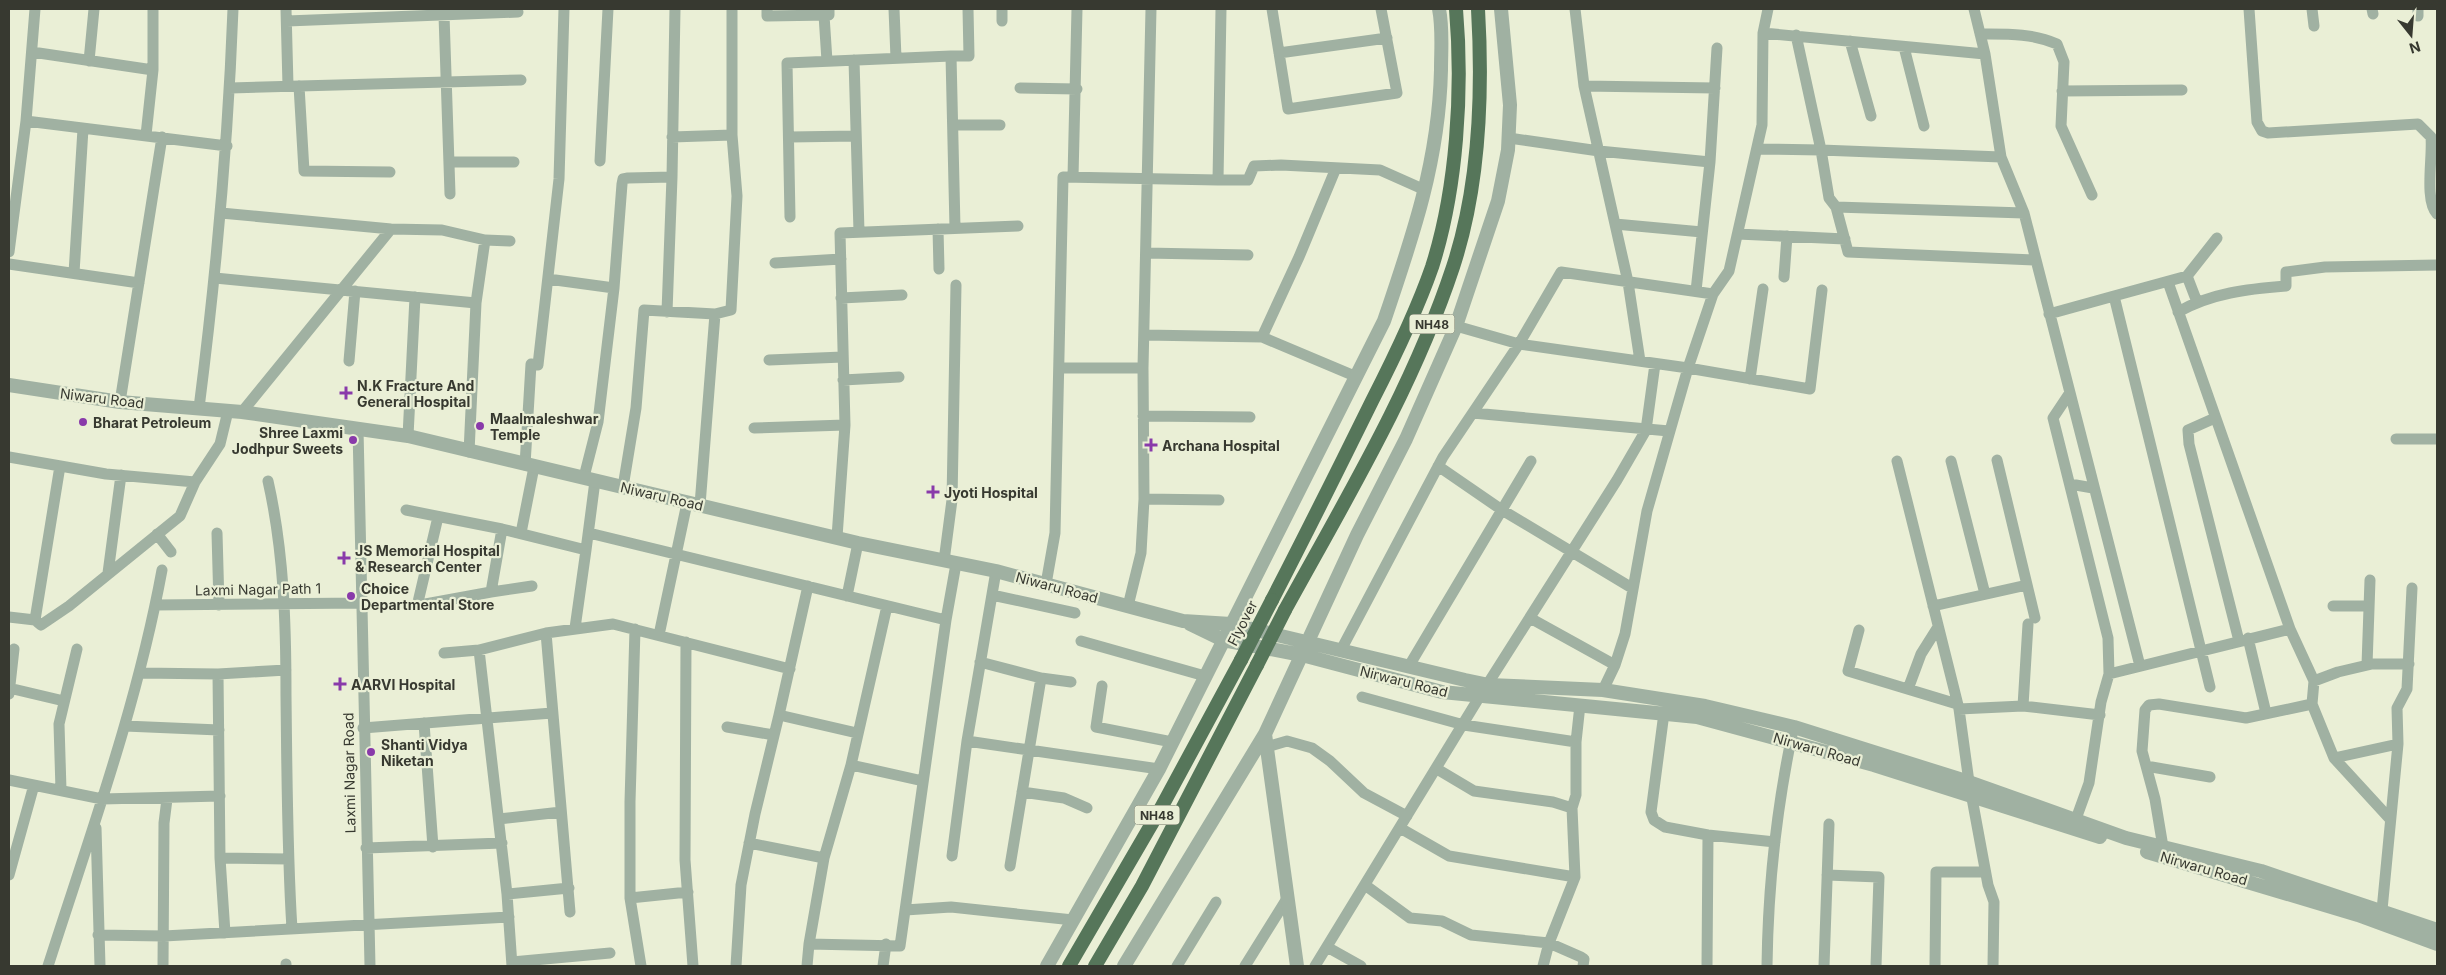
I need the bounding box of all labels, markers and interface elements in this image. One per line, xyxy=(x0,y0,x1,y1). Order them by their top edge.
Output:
north arrow xyxy=(2386,10,2436,60)
text: N xyxy=(2407,38,2423,58)
road number: NH48 xyxy=(1410,314,1454,334)
place label: N.K Fracture And General Hospital xyxy=(357,377,474,410)
street label: Niwaru Road xyxy=(59,384,145,412)
marker: N.K Fracture And General Hospital xyxy=(339,386,353,400)
place label: Maalmaleshwar Temple xyxy=(490,410,599,443)
place label: Bharat Petroleum xyxy=(93,414,211,431)
marker: Bharat Petroleum xyxy=(77,416,89,428)
marker: Maalmaleshwar Temple xyxy=(474,420,486,432)
place label: Shree Laxmi Jodhpur Sweets xyxy=(232,424,343,457)
marker: Shree Laxmi Jodhpur Sweets xyxy=(347,434,359,446)
place label: Archana Hospital xyxy=(1162,437,1280,454)
marker: Archana Hospital xyxy=(1144,438,1158,452)
street label: Niwaru Road xyxy=(619,478,705,514)
place label: Jyoti Hospital xyxy=(944,484,1038,501)
marker: Jyoti Hospital xyxy=(926,485,940,499)
place label: JS Memorial Hospital & Research Center xyxy=(355,542,500,575)
marker: JS Memorial Hospital & Research Center xyxy=(337,551,351,565)
street label: Niwaru Road xyxy=(1014,568,1100,606)
street label: Laxmi Nagar Path 1 xyxy=(195,579,321,599)
place label: Choice Departmental Store xyxy=(361,580,494,613)
marker: Choice Departmental Store xyxy=(345,590,357,602)
street label: Flyover xyxy=(1223,598,1261,648)
street label: Nirwaru Road xyxy=(1358,662,1450,700)
place label: AARVI Hospital xyxy=(351,676,455,693)
marker: AARVI Hospital xyxy=(333,677,347,691)
street label: Laxmi Nagar Road xyxy=(339,712,359,834)
street label: Nirwaru Road xyxy=(1771,728,1863,770)
place label: Shanti Vidya Niketan xyxy=(381,736,468,769)
marker: Shanti Vidya Niketan xyxy=(365,746,377,758)
road number: NH48 xyxy=(1134,806,1180,824)
street label: Nirwaru Road xyxy=(2158,847,2250,889)

